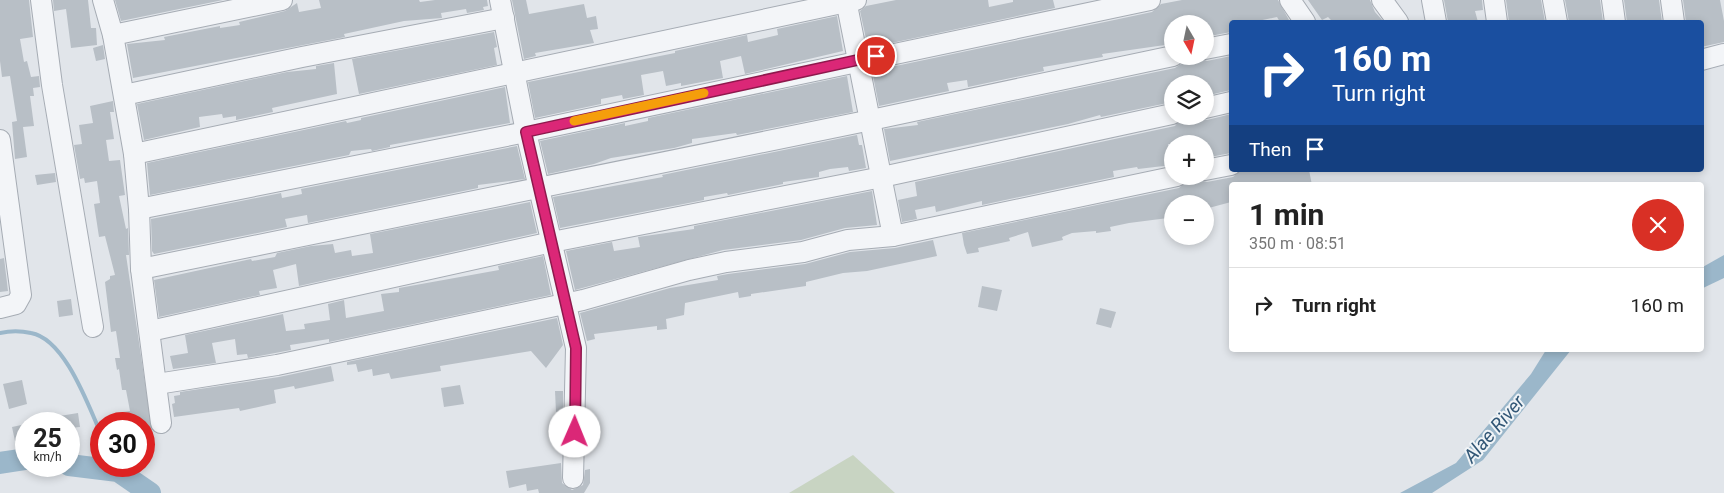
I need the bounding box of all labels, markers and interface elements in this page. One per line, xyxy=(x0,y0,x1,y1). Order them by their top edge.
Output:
north arrow xyxy=(1164,15,1214,65)
map controls xyxy=(1164,15,1214,245)
pin xyxy=(855,35,897,77)
text: 160 m xyxy=(1332,39,1431,80)
icon: right xyxy=(1249,40,1314,105)
icon: arrive xyxy=(862,42,890,70)
button: layers xyxy=(1164,75,1214,125)
text: Turn right xyxy=(1332,81,1426,106)
button: + xyxy=(1164,135,1214,185)
icon: arrive xyxy=(1301,135,1329,163)
text: Then xyxy=(1249,138,1291,161)
button: − xyxy=(1164,195,1214,245)
text: 1 min xyxy=(1249,197,1324,232)
button: close xyxy=(1632,199,1684,251)
text: 350 m · 08:51 xyxy=(1249,234,1346,253)
icon: right xyxy=(1249,291,1277,319)
text: Turn right xyxy=(1292,294,1376,317)
text: 160 m xyxy=(1631,294,1684,317)
water label: Alae River xyxy=(1458,390,1530,468)
position arrow xyxy=(548,405,600,457)
speed limit sign: 30 xyxy=(90,412,155,477)
text: 25 xyxy=(33,424,62,453)
text: km/h xyxy=(33,450,62,464)

